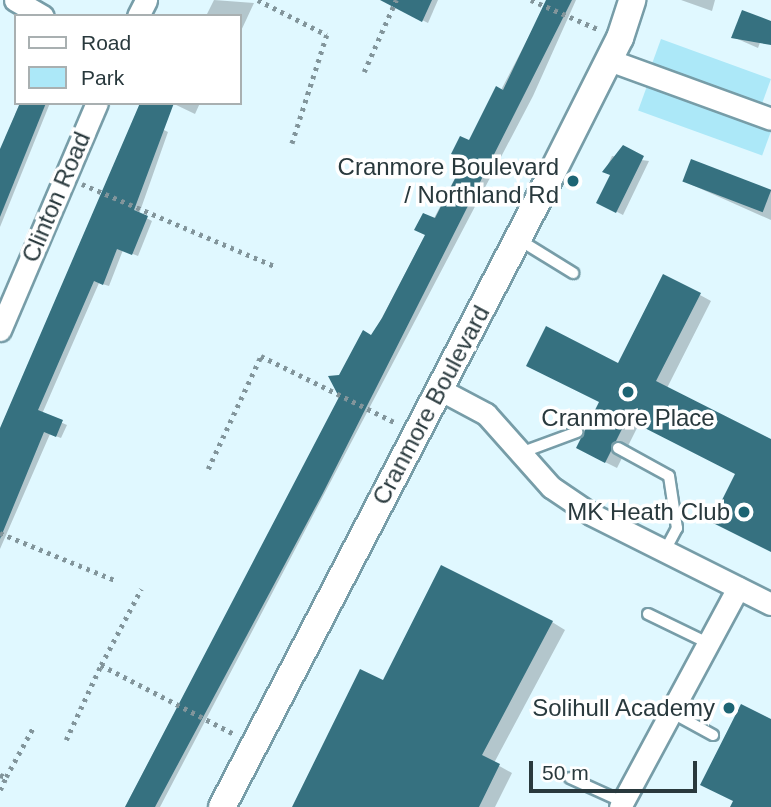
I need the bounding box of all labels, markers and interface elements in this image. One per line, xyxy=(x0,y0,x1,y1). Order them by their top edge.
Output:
legend xyxy=(14,14,242,105)
text: Road xyxy=(81,31,131,54)
text: Park xyxy=(81,66,124,89)
street label: Clinton Road xyxy=(16,128,96,266)
place label: Cranmore Boulevard / Northland Rd xyxy=(338,153,559,209)
marker: Cranmore Boulevard / Northland Rd xyxy=(565,173,581,189)
street label: Cranmore Boulevard xyxy=(366,300,496,510)
marker: Cranmore Place xyxy=(620,384,636,400)
place label: Cranmore Place xyxy=(541,404,715,432)
place label: MK Heath Club xyxy=(567,498,730,526)
marker: MK Heath Club xyxy=(736,504,752,520)
place label: Solihull Academy xyxy=(531,694,715,722)
marker: Solihull Academy xyxy=(721,700,737,716)
scale bar xyxy=(533,748,701,792)
text: 50 m xyxy=(542,761,589,784)

